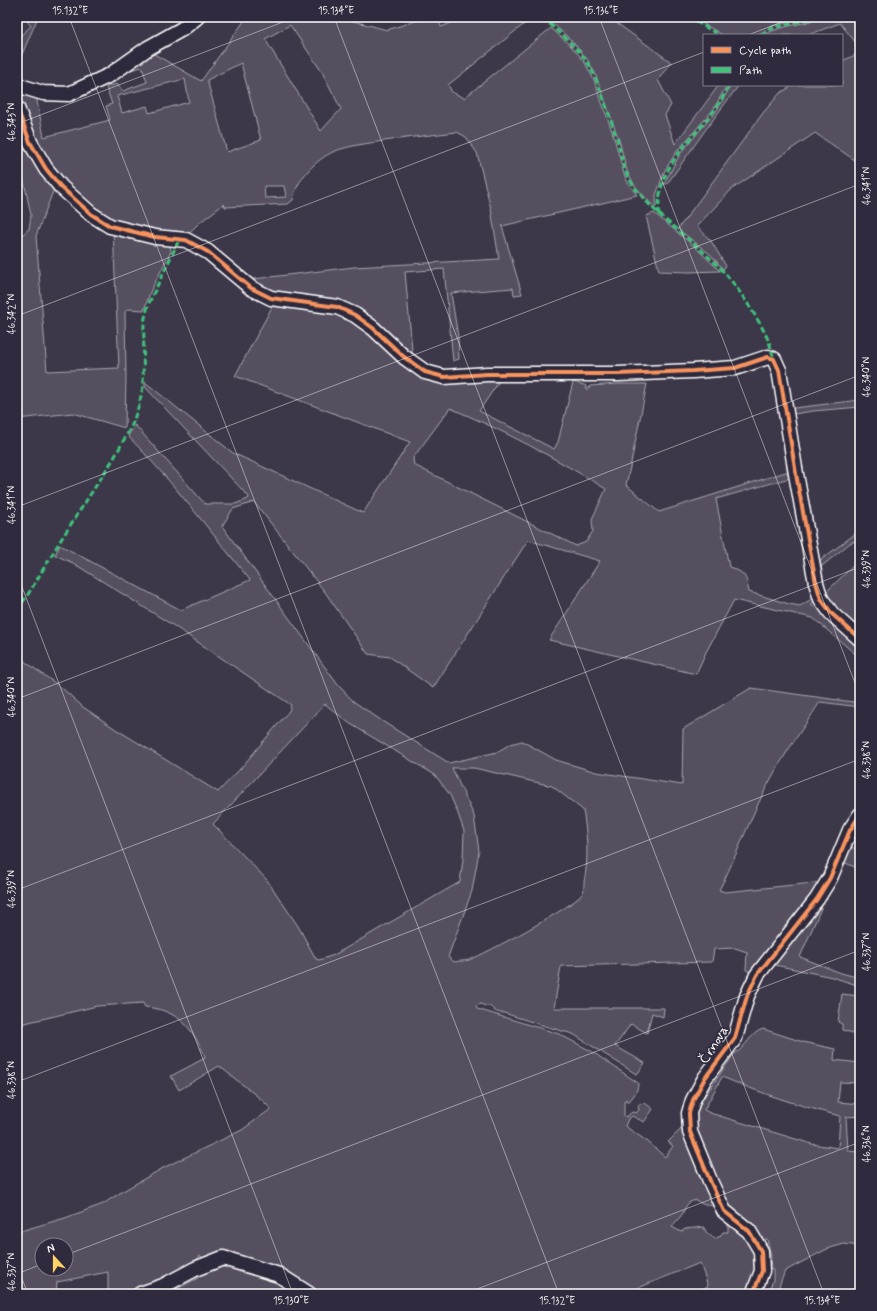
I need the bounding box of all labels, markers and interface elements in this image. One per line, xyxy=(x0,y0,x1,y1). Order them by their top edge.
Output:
text: 15.132°E xyxy=(52,4,88,18)
text: 15.134°E xyxy=(318,4,354,18)
text: 15.136°E xyxy=(584,4,619,18)
legend xyxy=(703,34,843,86)
text: Cycle path xyxy=(739,43,791,59)
text: Path xyxy=(739,63,762,79)
text: 46.343°N xyxy=(5,102,19,141)
text: 46.341°N xyxy=(860,167,874,205)
text: 46.342°N xyxy=(5,294,19,334)
text: 46.340°N xyxy=(860,356,874,397)
text: 46.341°N xyxy=(5,486,19,524)
text: 46.339°N xyxy=(860,550,874,588)
text: 46.340°N xyxy=(5,676,19,717)
text: 46.338°N xyxy=(860,741,874,779)
text: 46.339°N xyxy=(5,870,19,908)
text: 46.337°N xyxy=(860,933,874,971)
street label: Črnova xyxy=(695,1022,733,1068)
text: 46.338°N xyxy=(5,1061,19,1099)
text: 46.336°N xyxy=(860,1125,874,1163)
north arrow xyxy=(34,1237,74,1277)
text: N xyxy=(45,1241,57,1256)
text: 46.337°N xyxy=(5,1253,19,1291)
text: 15.130°E xyxy=(273,1294,309,1308)
text: 15.132°E xyxy=(539,1294,575,1308)
text: 15.134°E xyxy=(804,1294,840,1308)

